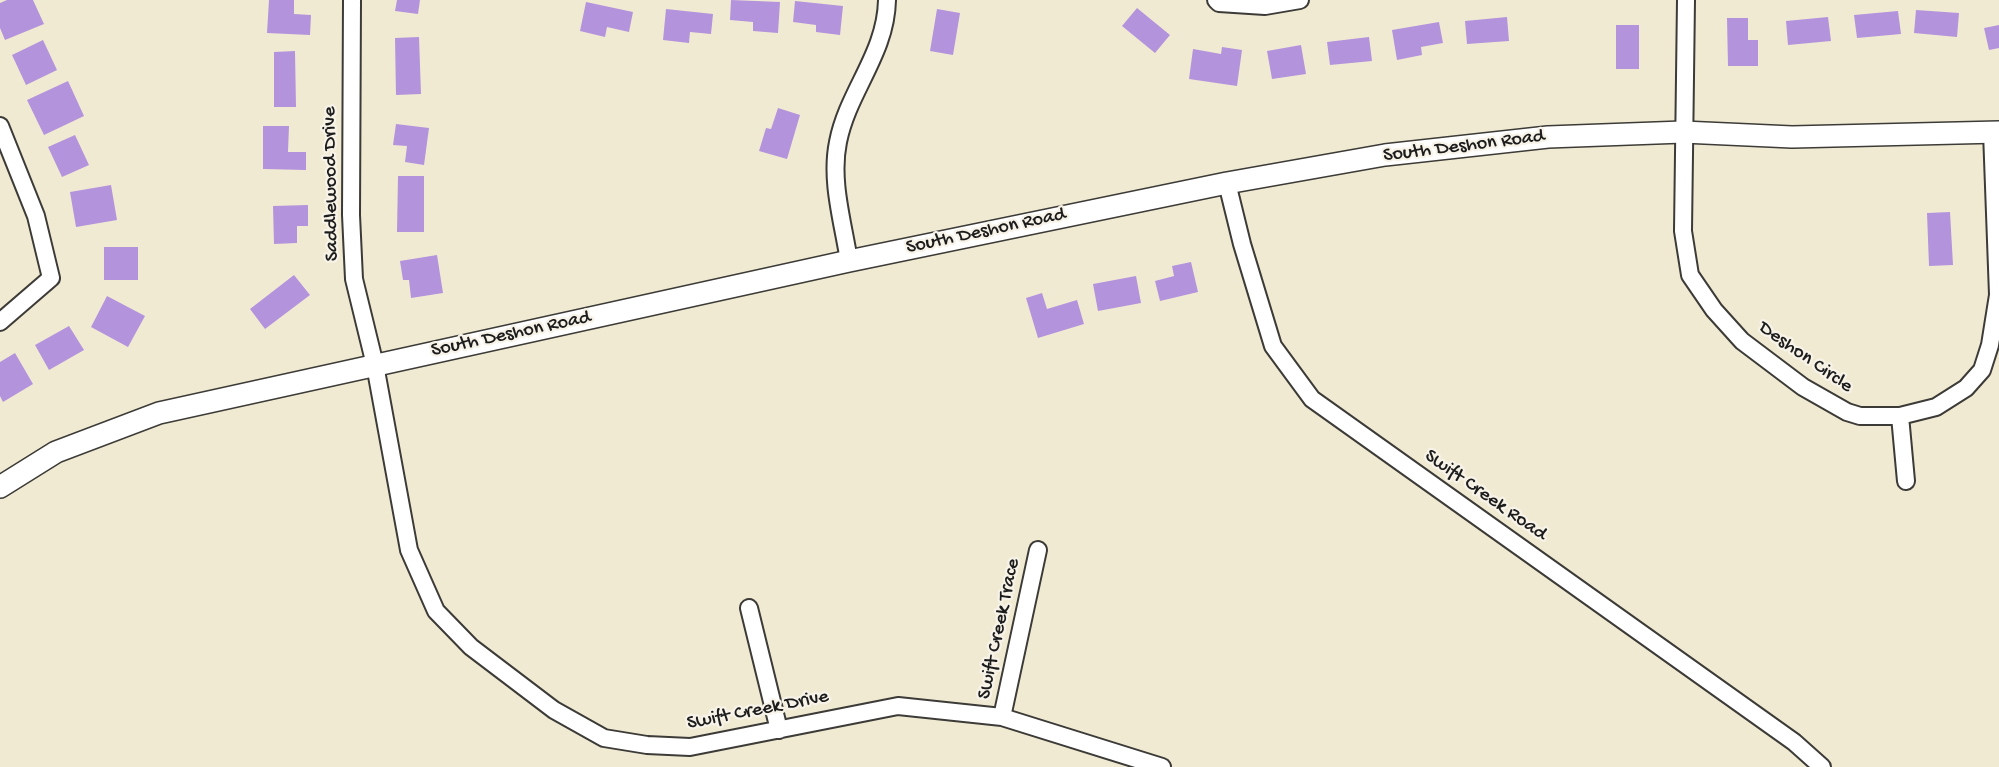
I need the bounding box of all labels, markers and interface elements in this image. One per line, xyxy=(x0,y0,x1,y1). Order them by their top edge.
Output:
street label: Saddlewood Drive xyxy=(319,106,345,262)
street label: South Deshon Road xyxy=(1382,125,1546,169)
street label: South Deshon Road xyxy=(904,203,1068,261)
street label: South Deshon Road xyxy=(429,306,593,364)
street label: Deshon Circle xyxy=(1753,317,1857,399)
street label: Swift Creek Road xyxy=(1419,445,1551,547)
street label: Swift Creek Trace xyxy=(973,556,1027,702)
street label: Swift Creek Drive xyxy=(685,685,831,737)

